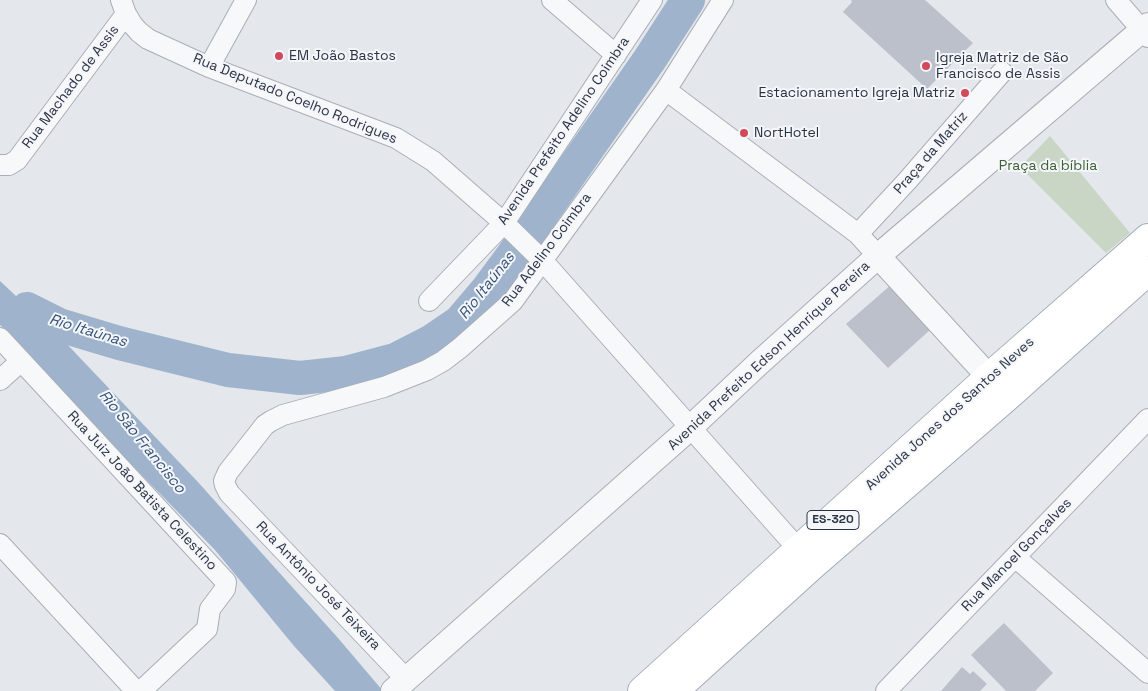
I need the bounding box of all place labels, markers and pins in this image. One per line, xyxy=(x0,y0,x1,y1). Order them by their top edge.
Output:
place label: EM João Bastos xyxy=(289,48,396,64)
marker: EM João Bastos xyxy=(273,50,285,62)
place label: Igreja Matriz de São Francisco de Assis xyxy=(936,50,1069,82)
marker: Igreja Matriz de São Francisco de Assis xyxy=(920,60,932,72)
place label: Estacionamento Igreja Matriz xyxy=(758,85,955,101)
marker: Estacionamento Igreja Matriz xyxy=(959,87,971,99)
place label: NortHotel xyxy=(754,125,819,141)
marker: NortHotel xyxy=(738,127,750,139)

